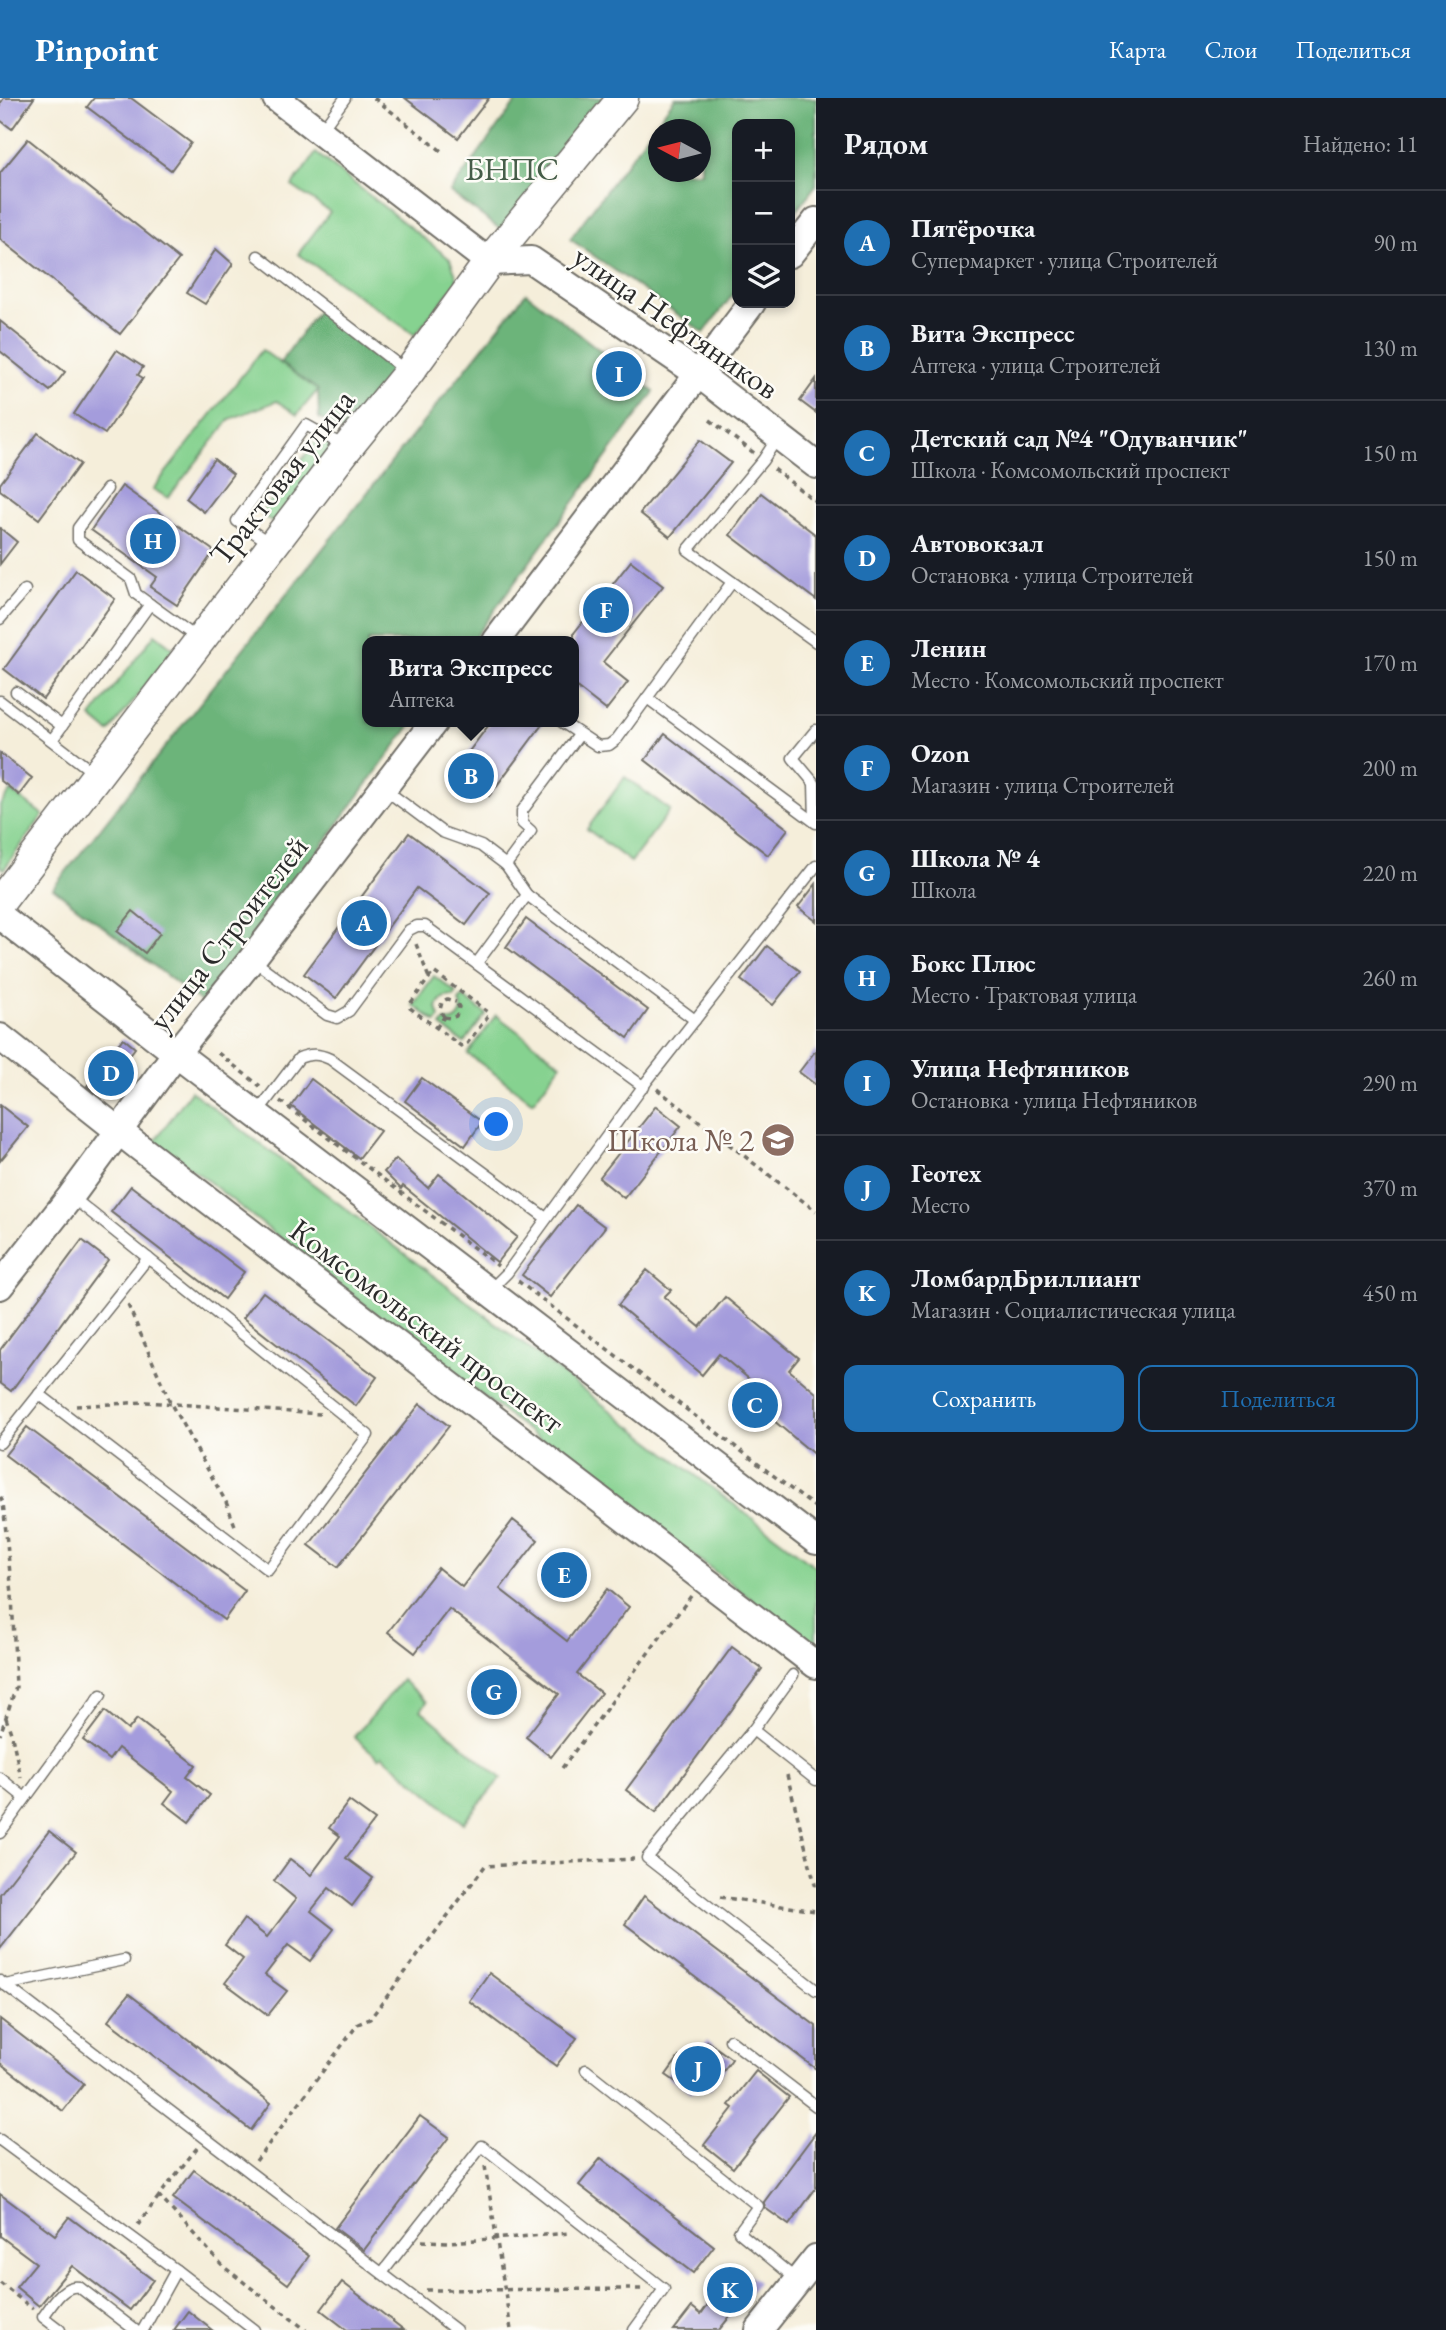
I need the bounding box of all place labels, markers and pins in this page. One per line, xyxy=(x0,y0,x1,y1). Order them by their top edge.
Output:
pin: I xyxy=(596,348,642,400)
pin: H xyxy=(130,515,176,567)
pin: F xyxy=(583,584,629,636)
pin: B xyxy=(448,750,494,802)
pin: A xyxy=(341,897,387,949)
pin: D xyxy=(88,1047,134,1099)
place label: Школа № 2 xyxy=(607,1119,755,1161)
school or university icon: Школа № 2 xyxy=(759,1121,797,1159)
pin: C xyxy=(732,1379,778,1431)
pin: E xyxy=(541,1549,587,1601)
pin: G xyxy=(471,1666,517,1718)
pin: J xyxy=(675,2043,721,2095)
pin: K xyxy=(707,2264,753,2316)

